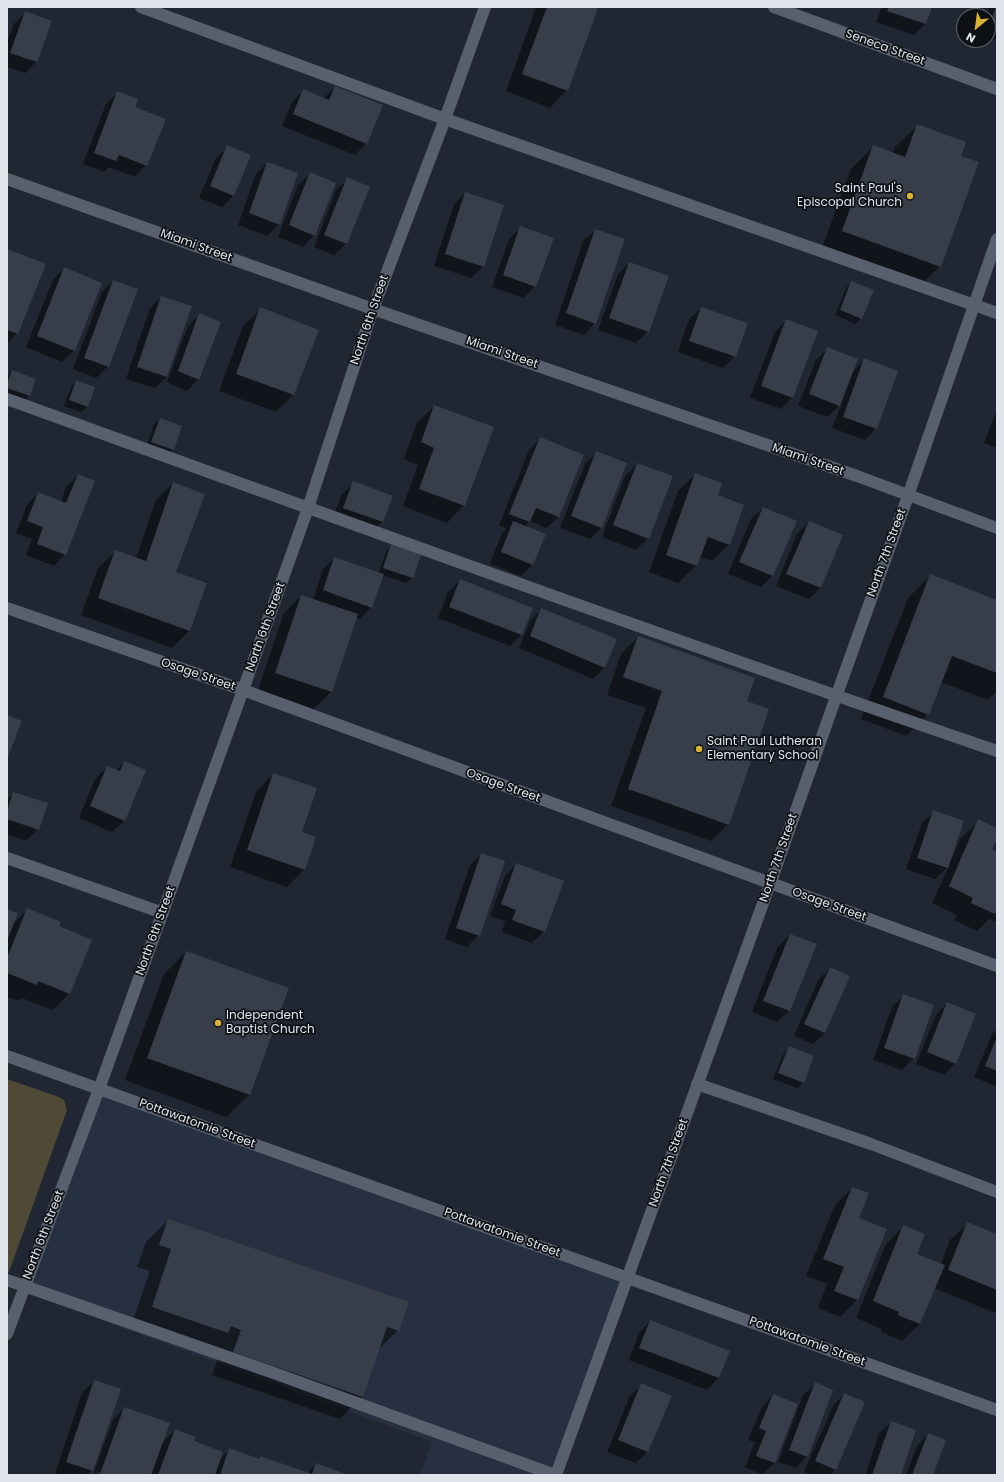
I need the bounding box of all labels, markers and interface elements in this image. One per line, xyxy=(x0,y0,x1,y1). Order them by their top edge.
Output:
north arrow xyxy=(956,8,996,48)
street label: Seneca Street xyxy=(843,27,927,69)
text: N xyxy=(963,29,978,47)
place label: Saint Paul's Episcopal Church xyxy=(797,182,902,210)
marker: Saint Paul's Episcopal Church xyxy=(905,191,915,201)
street label: Miami Street xyxy=(158,226,234,266)
street label: North 6th Street xyxy=(348,273,392,367)
street label: Miami Street xyxy=(464,334,540,372)
street label: Miami Street xyxy=(770,441,846,479)
street label: North 7th Street xyxy=(864,507,910,599)
street label: North 6th Street xyxy=(243,580,289,674)
street label: Osage Street xyxy=(159,656,237,694)
place label: Saint Paul Lutheran Elementary School xyxy=(707,735,822,763)
marker: Saint Paul Lutheran Elementary School xyxy=(694,744,704,754)
street label: Osage Street xyxy=(464,766,542,806)
street label: North 7th Street xyxy=(757,812,801,904)
street label: North 6th Street xyxy=(133,884,179,978)
street label: Osage Street xyxy=(790,885,868,925)
place label: Independent Baptist Church xyxy=(226,1009,315,1037)
marker: Independent Baptist Church xyxy=(213,1018,223,1028)
street label: Pottawatomie Street xyxy=(137,1096,257,1152)
street label: North 7th Street xyxy=(646,1117,692,1209)
street label: North 6th Street xyxy=(20,1189,68,1281)
street label: Pottawatomie Street xyxy=(442,1205,562,1261)
street label: Pottawatomie Street xyxy=(747,1314,867,1370)

